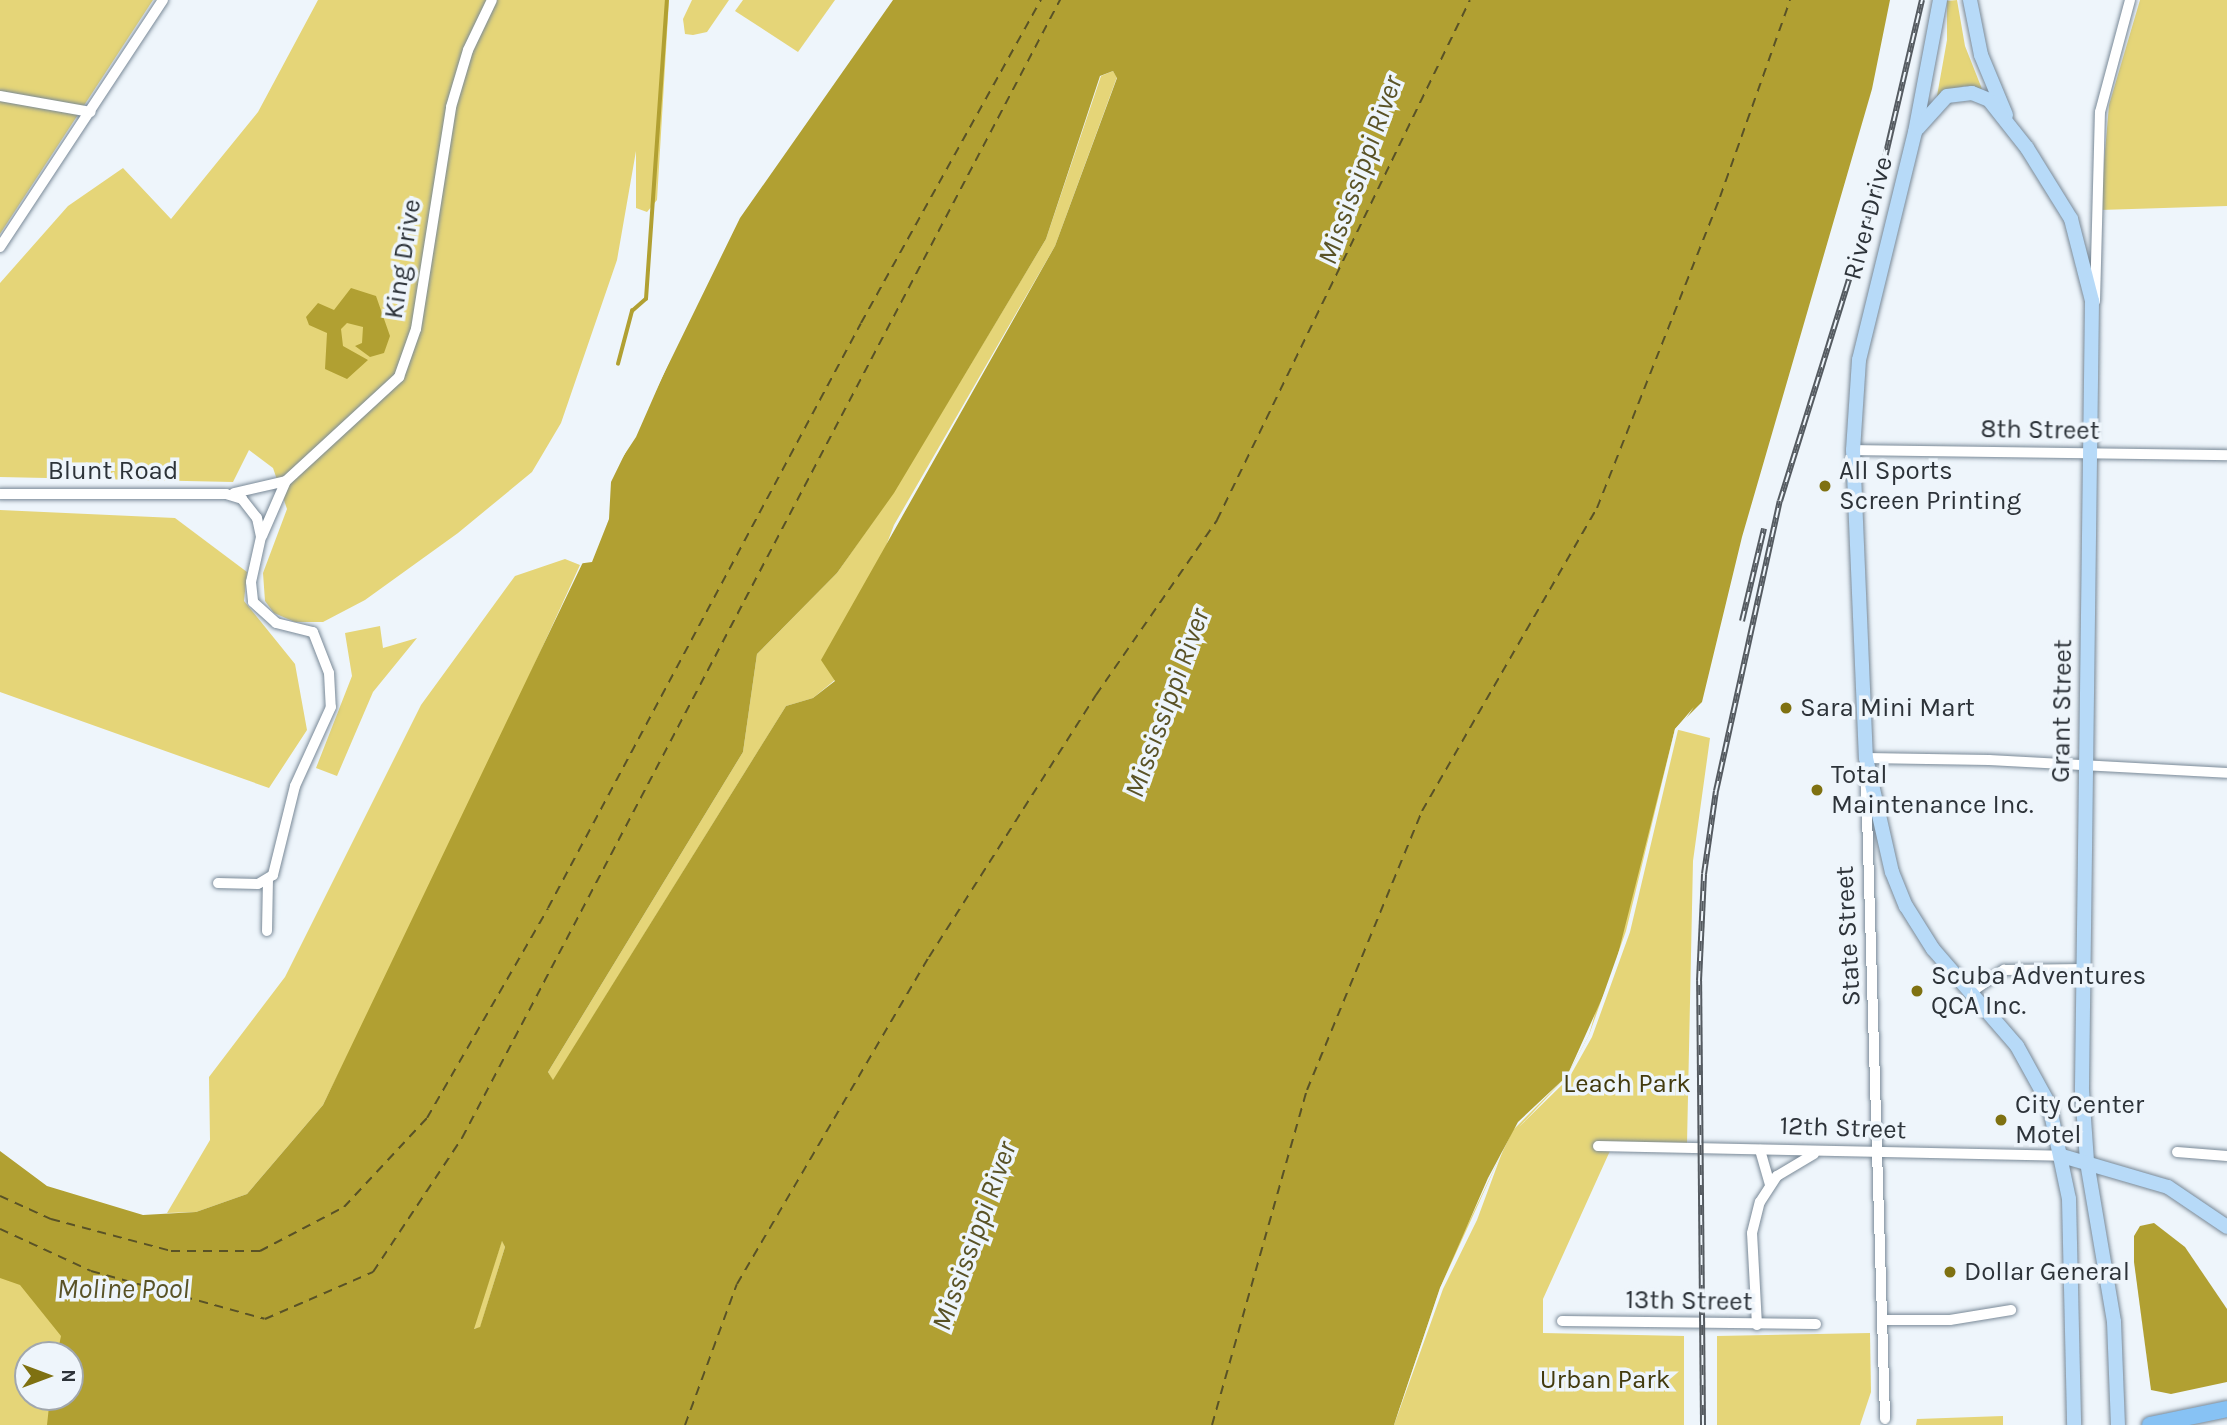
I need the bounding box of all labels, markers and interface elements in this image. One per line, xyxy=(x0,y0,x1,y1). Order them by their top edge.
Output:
water label: Mississippi River xyxy=(1310,71,1410,269)
street label: River Drive xyxy=(1837,153,1899,283)
street label: King Drive xyxy=(378,197,428,321)
street label: 8th Street xyxy=(1980,413,2100,447)
street label: Blunt Road xyxy=(48,455,178,487)
place label: All Sports Screen Printing xyxy=(1839,455,2021,516)
marker: All Sports Screen Printing xyxy=(1817,478,1833,494)
water label: Mississippi River xyxy=(1117,604,1217,802)
street label: Grant Street xyxy=(2045,639,2079,783)
place label: Sara Mini Mart xyxy=(1800,692,1975,724)
marker: Sara Mini Mart xyxy=(1778,700,1794,716)
place label: Total Maintenance Inc. xyxy=(1831,759,2034,820)
marker: Total Maintenance Inc. xyxy=(1809,782,1825,798)
street label: State Street xyxy=(1829,865,1867,1007)
place label: Scuba Adventures QCA Inc. xyxy=(1931,960,2146,1021)
marker: Scuba Adventures QCA Inc. xyxy=(1909,983,1925,999)
park label: Leach Park xyxy=(1563,1068,1691,1100)
place label: City Center Motel xyxy=(2015,1089,2144,1150)
street label: 12th Street xyxy=(1779,1110,1907,1146)
marker: City Center Motel xyxy=(1993,1112,2009,1128)
water label: Mississippi River xyxy=(924,1137,1024,1335)
place label: Dollar General xyxy=(1964,1256,2130,1288)
marker: Dollar General xyxy=(1942,1264,1958,1280)
water label: Moline Pool xyxy=(57,1272,189,1306)
street label: 13th Street xyxy=(1625,1284,1753,1318)
north arrow xyxy=(14,1341,84,1411)
park label: Urban Park xyxy=(1540,1364,1670,1396)
text: N xyxy=(57,1369,79,1383)

